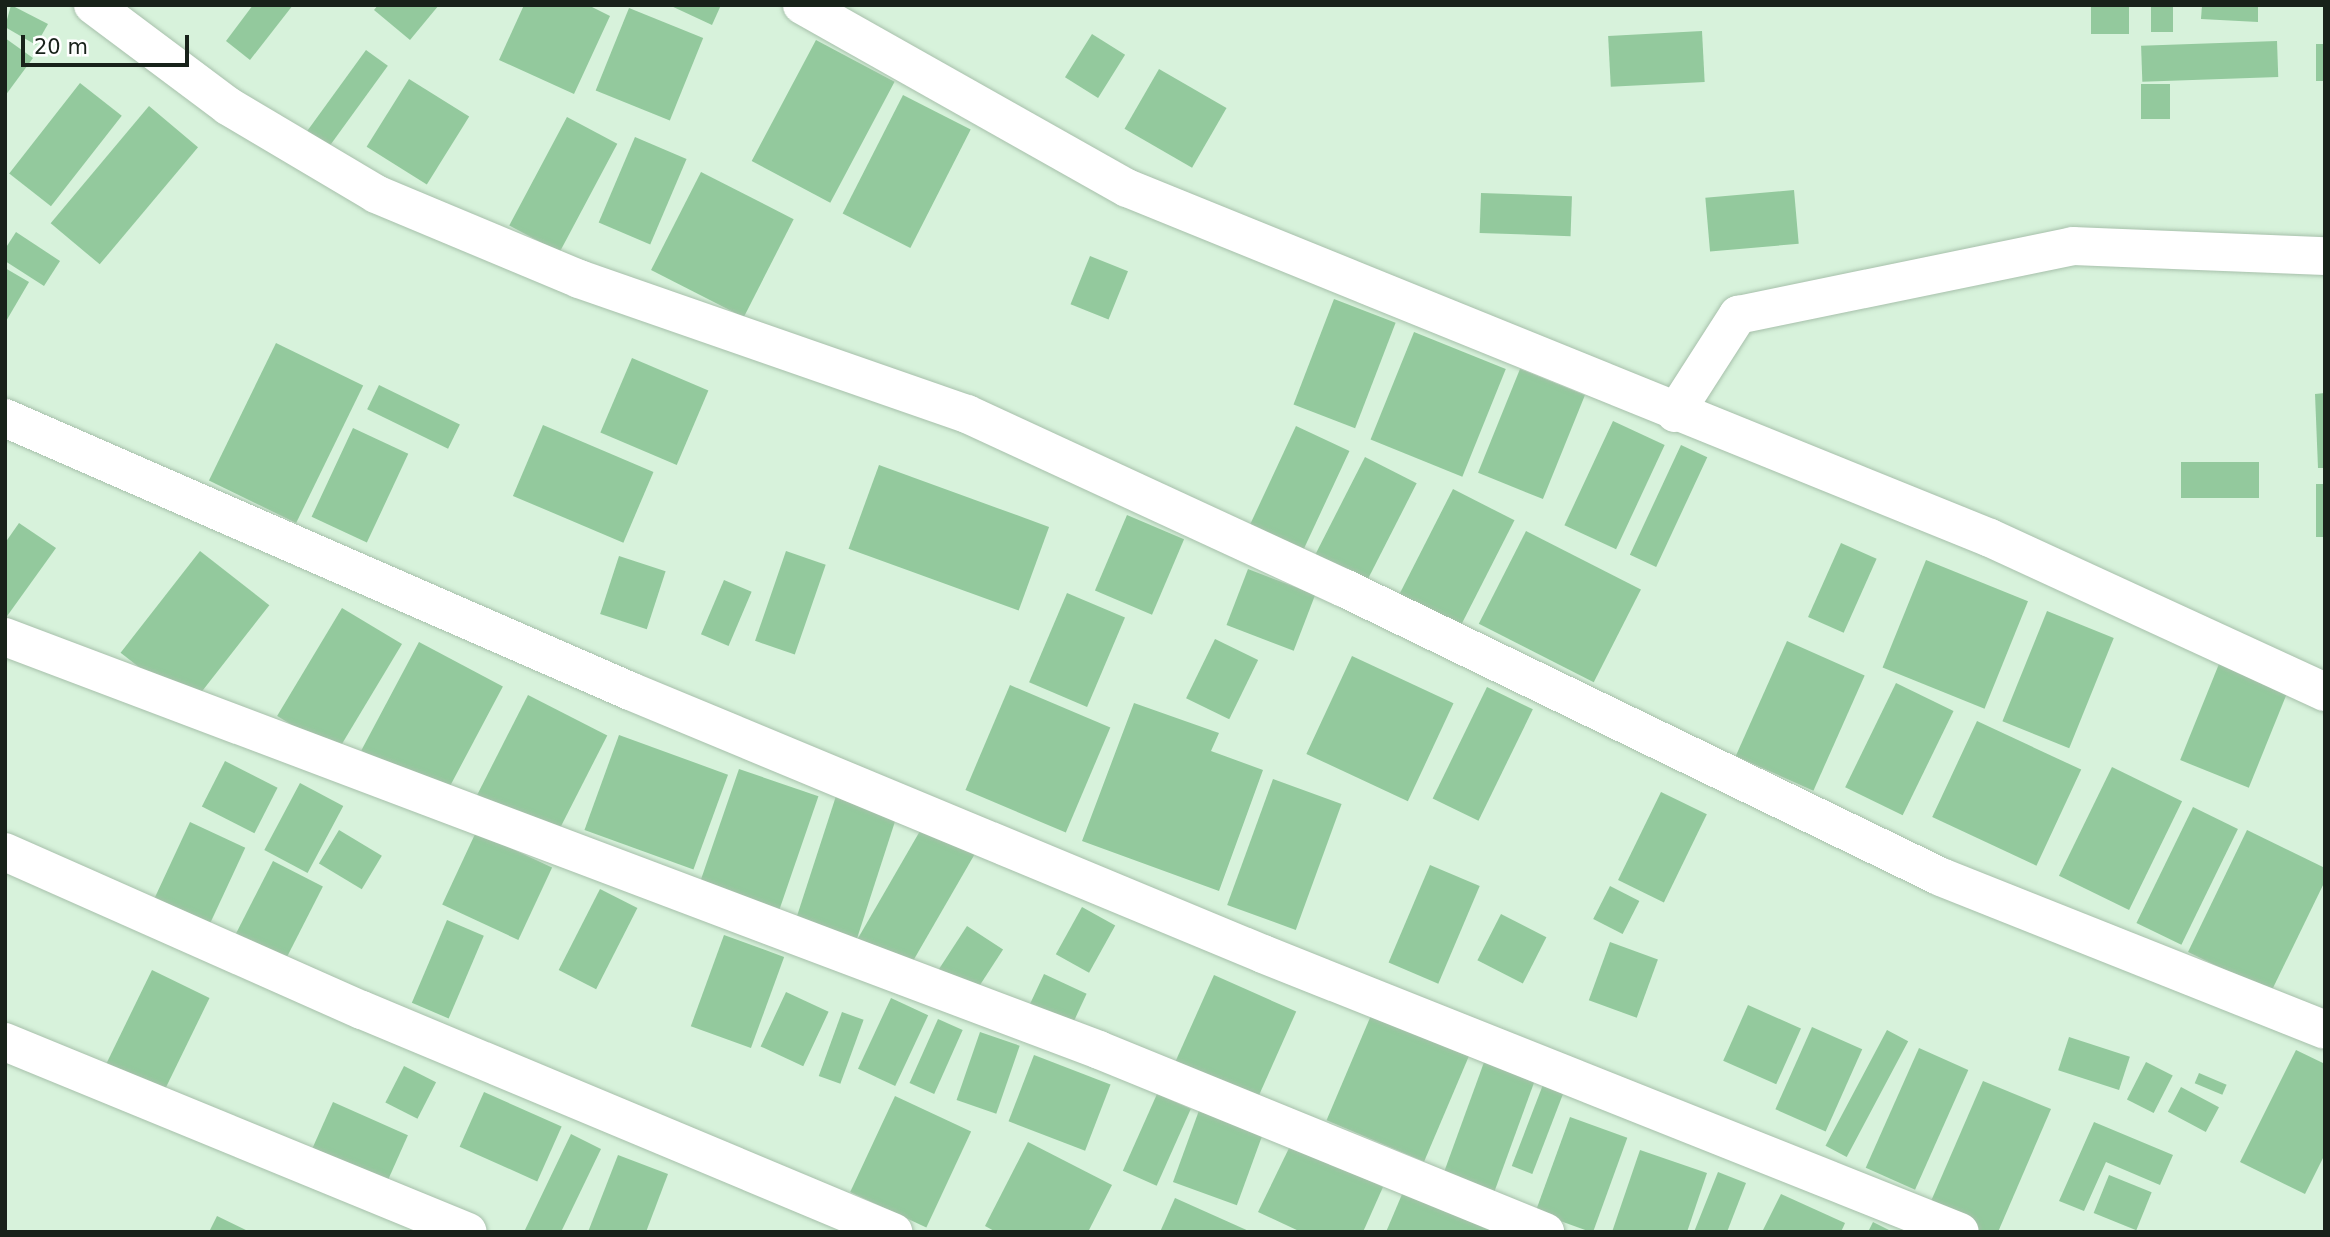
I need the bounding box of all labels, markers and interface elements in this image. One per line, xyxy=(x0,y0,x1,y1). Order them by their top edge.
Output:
scale bar xyxy=(24,21,192,65)
text: 20 m xyxy=(34,35,88,59)

